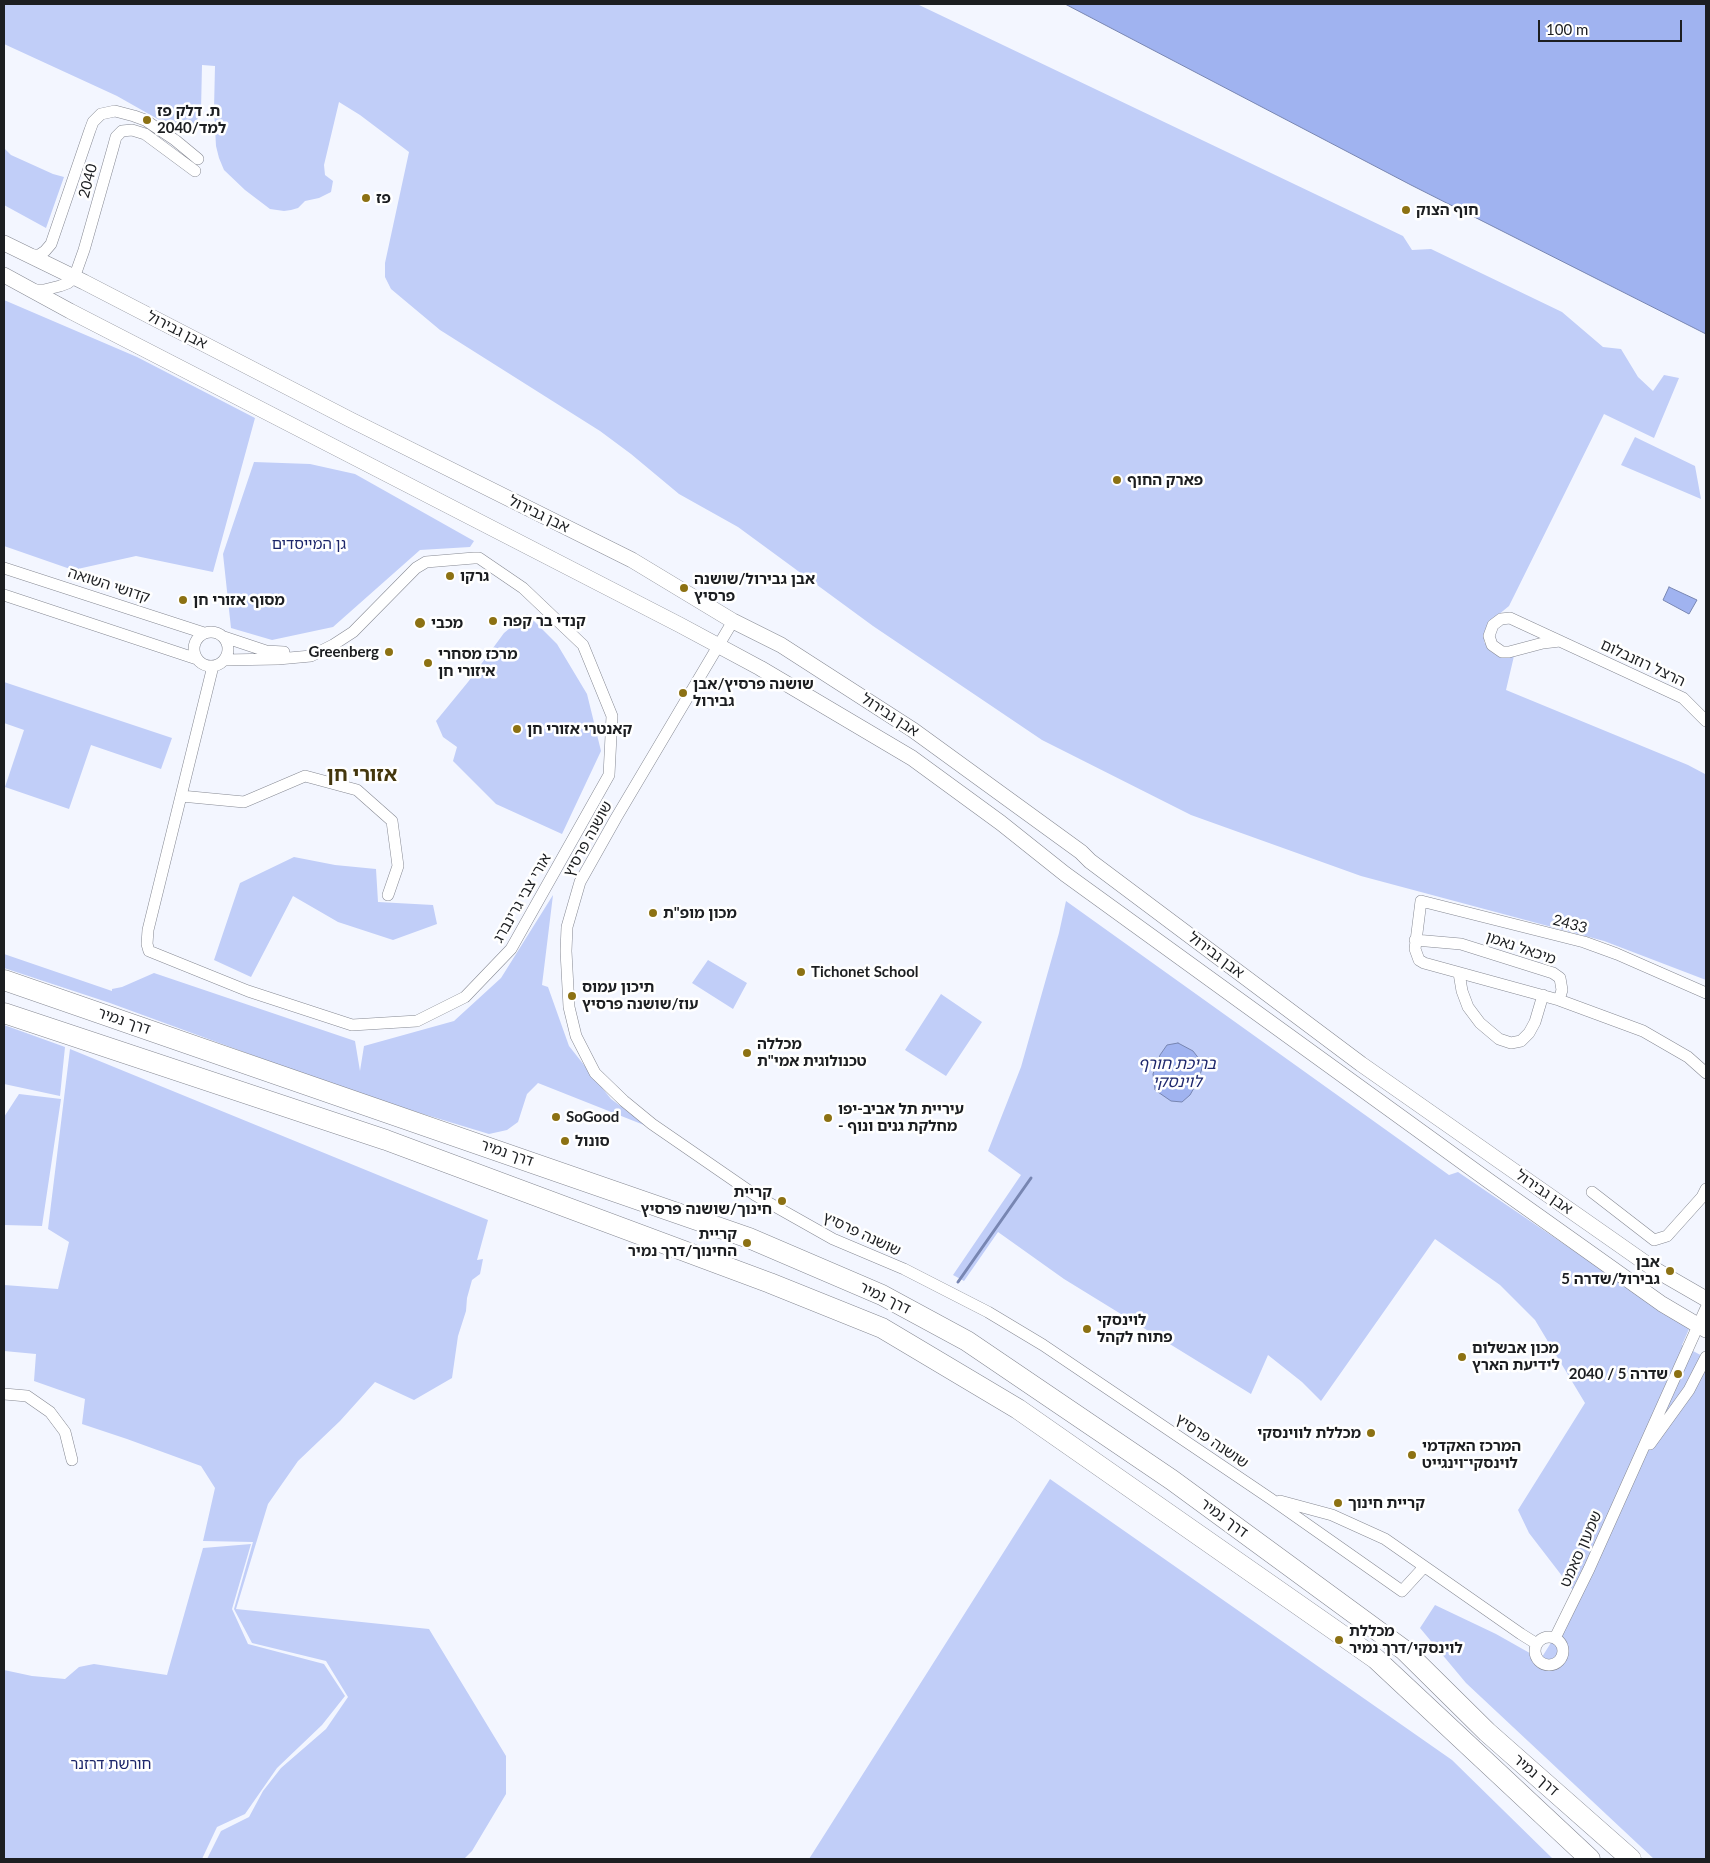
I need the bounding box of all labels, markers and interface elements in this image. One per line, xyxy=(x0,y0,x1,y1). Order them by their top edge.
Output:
scale bar xyxy=(1540,10,1684,42)
text: 100 m xyxy=(1546,20,1588,38)
place label: ת. דלק פז למד/2040 xyxy=(157,102,226,137)
marker: ת. דלק פז למד/2040 xyxy=(141,114,153,126)
street label: 2040 xyxy=(75,162,101,200)
place label: פז xyxy=(376,189,391,207)
marker: פז xyxy=(360,192,372,204)
place label: חוף הצוק xyxy=(1416,201,1478,219)
marker: חוף הצוק xyxy=(1400,204,1412,216)
street label: אבן גבירול xyxy=(144,307,210,353)
place label: פארק החוף xyxy=(1127,471,1203,489)
marker: פארק החוף xyxy=(1111,474,1123,486)
street label: אבן גבירול xyxy=(506,492,572,536)
park label: גן המייסדים xyxy=(272,535,346,553)
street label: קדושי השואה xyxy=(66,563,152,607)
place label: גרקו xyxy=(460,567,489,585)
marker: גרקו xyxy=(444,570,456,582)
place label: אבן גבירול/שושנה פרסיץ xyxy=(694,570,815,605)
marker: אבן גבירול/שושנה פרסיץ xyxy=(678,582,690,594)
place label: מסוף אזורי חן xyxy=(193,591,285,609)
marker: מסוף אזורי חן xyxy=(177,594,189,606)
place label: קנדי בר קפה xyxy=(503,612,586,630)
place label: מכבי xyxy=(431,614,463,632)
marker: קנדי בר קפה xyxy=(487,615,499,627)
marker: מכבי xyxy=(413,616,427,630)
street label: הרצל רוזנבלום xyxy=(1598,636,1688,690)
place label: Greenberg xyxy=(308,643,379,661)
place label: מרכז מסחרי איזורי חן xyxy=(438,645,517,680)
marker: Greenberg xyxy=(383,646,395,658)
marker: מרכז מסחרי איזורי חן xyxy=(422,657,434,669)
place label: שושנה פרסיץ/אבן גבירול xyxy=(693,675,814,710)
marker: שושנה פרסיץ/אבן גבירול xyxy=(677,687,689,699)
street label: אבן גבירול xyxy=(858,690,922,740)
place label: קאנטרי אזורי חן xyxy=(527,720,632,738)
marker: קאנטרי אזורי חן xyxy=(511,723,523,735)
district label: אזורי חן xyxy=(327,763,397,787)
street label: שושנה פרסיץ xyxy=(560,798,616,880)
street label: אורי צבי גרינברג xyxy=(489,850,555,946)
place label: מכון מופ"ת xyxy=(663,904,737,922)
marker: מכון מופ"ת xyxy=(647,907,659,919)
street label: 2433 xyxy=(1551,911,1589,937)
street label: אבן גבירול xyxy=(1184,928,1248,982)
street label: מיכאל נאמן xyxy=(1484,928,1558,968)
place label: Tichonet School xyxy=(811,963,919,981)
marker: Tichonet School xyxy=(795,966,807,978)
place label: תיכון עמוס עוז/שושנה פרסיץ xyxy=(582,978,699,1013)
marker: תיכון עמוס עוז/שושנה פרסיץ xyxy=(566,990,578,1002)
street label: דרך נמיר xyxy=(95,1004,153,1038)
place label: מכללה טכנולוגית אמי"ת xyxy=(757,1035,867,1070)
marker: מכללה טכנולוגית אמי"ת xyxy=(741,1047,753,1059)
water label: בריכת חורף לוינסקי xyxy=(1138,1054,1216,1092)
place label: עיריית תל אביב-יפו - מחלקת גנים ונוף xyxy=(838,1100,964,1135)
place label: SoGood xyxy=(566,1108,619,1126)
marker: SoGood xyxy=(550,1111,562,1123)
marker: עיריית תל אביב-יפו - מחלקת גנים ונוף xyxy=(822,1112,834,1124)
place label: סונול xyxy=(575,1132,610,1150)
marker: סונול xyxy=(559,1135,571,1147)
street label: דרך נמיר xyxy=(478,1136,536,1170)
street label: אבן גבירול xyxy=(1512,1166,1576,1218)
place label: קריית חינוך/שושנה פרסיץ xyxy=(641,1183,772,1218)
marker: קריית חינוך/שושנה פרסיץ xyxy=(776,1195,788,1207)
street label: שושנה פרסיץ xyxy=(820,1208,904,1260)
place label: קריית החינוך/דרך נמיר xyxy=(628,1225,737,1260)
marker: קריית החינוך/דרך נמיר xyxy=(741,1237,753,1249)
place label: אבן גבירול/שדרה 5 xyxy=(1561,1253,1660,1288)
marker: אבן גבירול/שדרה 5 xyxy=(1664,1265,1676,1277)
street label: דרך נמיר xyxy=(856,1278,914,1318)
place label: לוינסקי פתוח לקהל xyxy=(1097,1311,1173,1346)
marker: לוינסקי פתוח לקהל xyxy=(1081,1323,1093,1335)
place label: מכון אבשלום לידיעת הארץ xyxy=(1472,1339,1560,1374)
marker: מכון אבשלום לידיעת הארץ xyxy=(1456,1351,1468,1363)
place label: שדרה 5 / 2040 xyxy=(1569,1365,1668,1383)
marker: שדרה 5 / 2040 xyxy=(1672,1368,1684,1380)
street label: שושנה פרסיץ xyxy=(1172,1410,1252,1472)
place label: מכללת לווינסקי xyxy=(1257,1424,1361,1442)
marker: מכללת לווינסקי xyxy=(1365,1427,1377,1439)
place label: המרכז האקדמי לוינסקי־וינגייט xyxy=(1422,1437,1521,1472)
marker: המרכז האקדמי לוינסקי־וינגייט xyxy=(1406,1449,1418,1461)
place label: קריית חינוך xyxy=(1348,1494,1425,1512)
street label: דרך נמיר xyxy=(1197,1495,1251,1541)
marker: קריית חינוך xyxy=(1332,1497,1344,1509)
street label: שמעון סאמט xyxy=(1556,1508,1606,1590)
place label: מכללת לוינסקי/דרך נמיר xyxy=(1349,1622,1463,1657)
marker: מכללת לוינסקי/דרך נמיר xyxy=(1333,1634,1345,1646)
street label: דרך נמיר xyxy=(1509,1750,1563,1800)
park label: חורשת דרזנר xyxy=(70,1755,152,1773)

